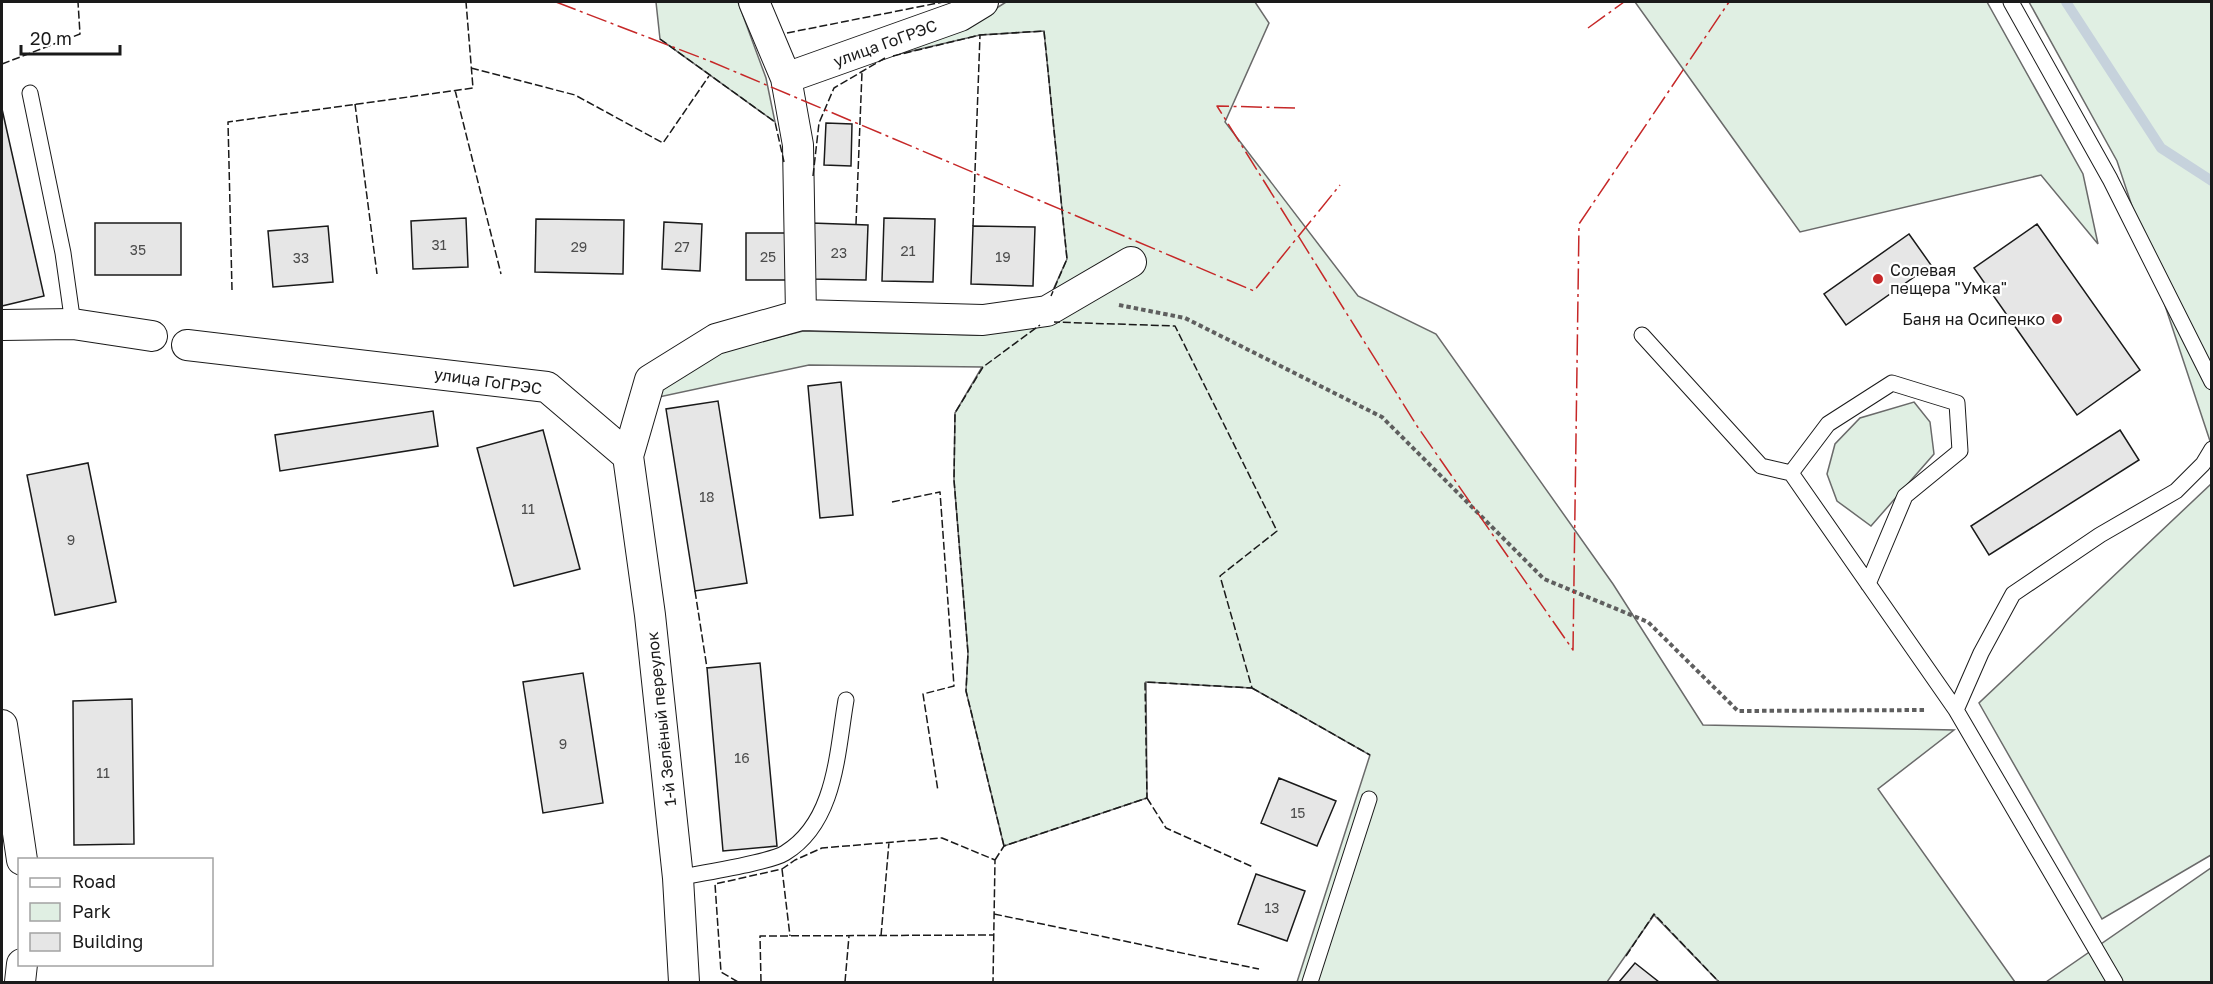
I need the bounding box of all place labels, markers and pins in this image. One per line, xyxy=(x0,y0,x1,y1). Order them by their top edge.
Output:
place label: Солевая пещера "Умка" xyxy=(1890,260,2007,298)
marker: Солевая пещера "Умка" xyxy=(1871,272,1885,286)
place label: Баня на Осипенко xyxy=(1902,309,2045,329)
marker: Баня на Осипенко xyxy=(2050,312,2064,326)

